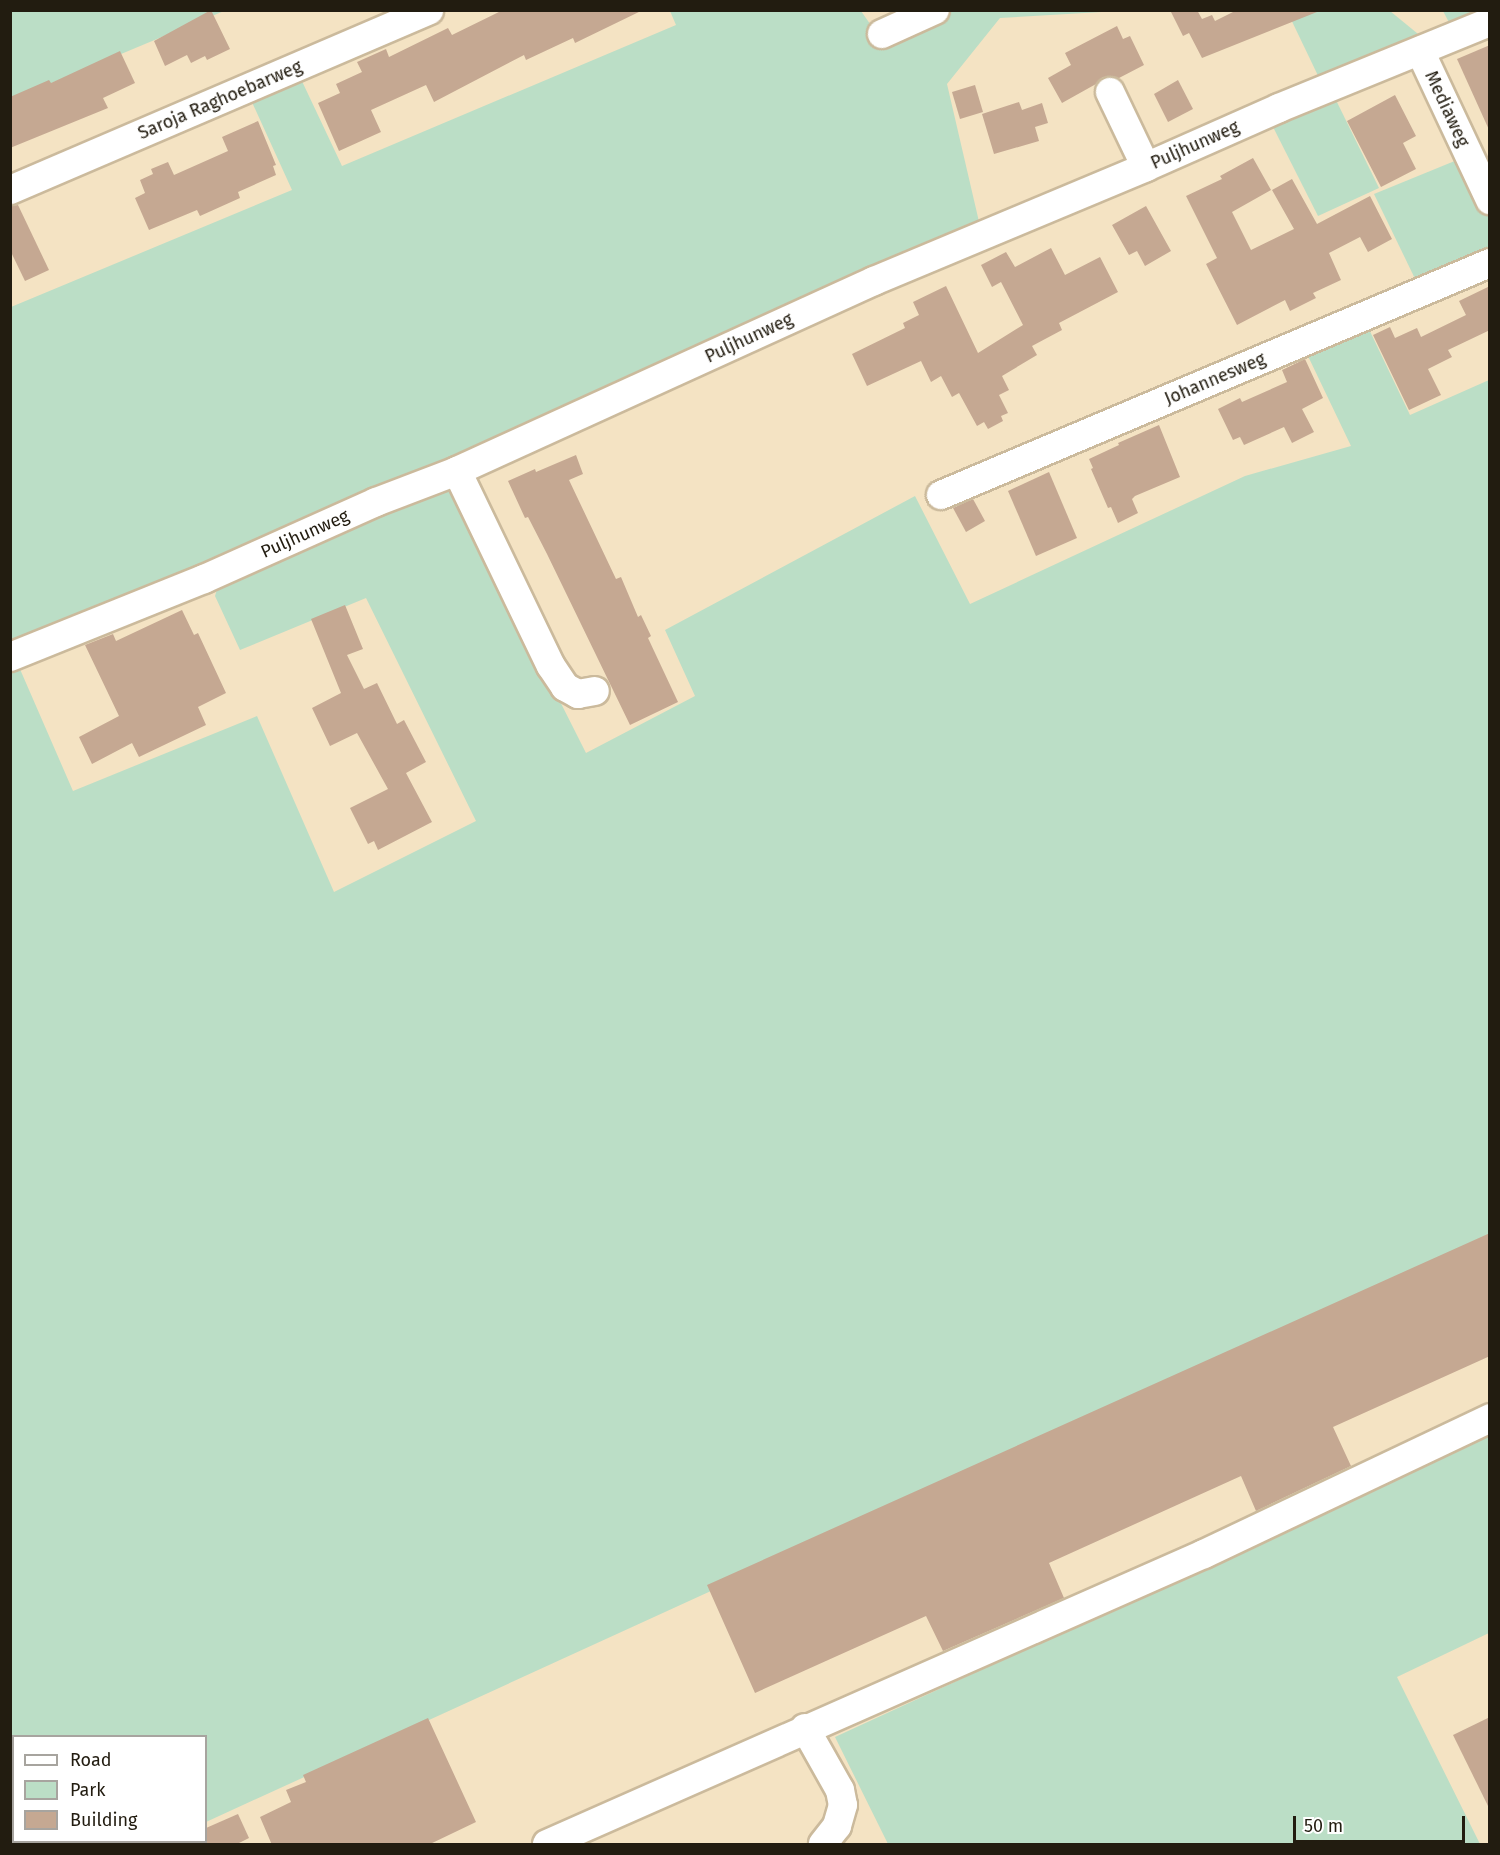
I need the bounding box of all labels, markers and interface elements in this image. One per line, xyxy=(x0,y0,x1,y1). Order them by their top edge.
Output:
street label: Saroja Raghoebarweg xyxy=(135,56,305,144)
street label: Mediaweg xyxy=(1420,68,1474,150)
street label: Puljhunweg xyxy=(1147,116,1243,174)
street label: Puljhunweg xyxy=(702,308,796,368)
street label: Johannesweg xyxy=(1161,348,1269,410)
street label: Puljhunweg xyxy=(257,505,353,563)
legend xyxy=(12,1735,207,1843)
text: Road xyxy=(70,1749,112,1771)
text: Park xyxy=(70,1779,105,1801)
scale bar xyxy=(1296,1804,1468,1842)
text: Building xyxy=(70,1809,137,1831)
text: 50 m xyxy=(1304,1815,1343,1837)

